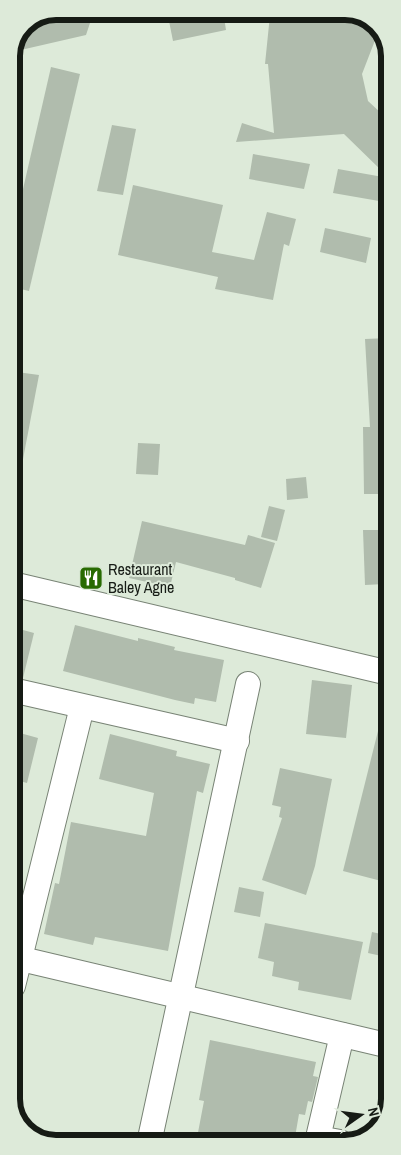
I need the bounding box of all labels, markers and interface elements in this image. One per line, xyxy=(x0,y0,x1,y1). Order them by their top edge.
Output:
place label: Restaurant Baley Agne xyxy=(108,558,174,598)
restaurant icon: Restaurant Baley Agne xyxy=(78,565,104,591)
north arrow xyxy=(336,1090,386,1140)
text: N xyxy=(364,1106,383,1118)

